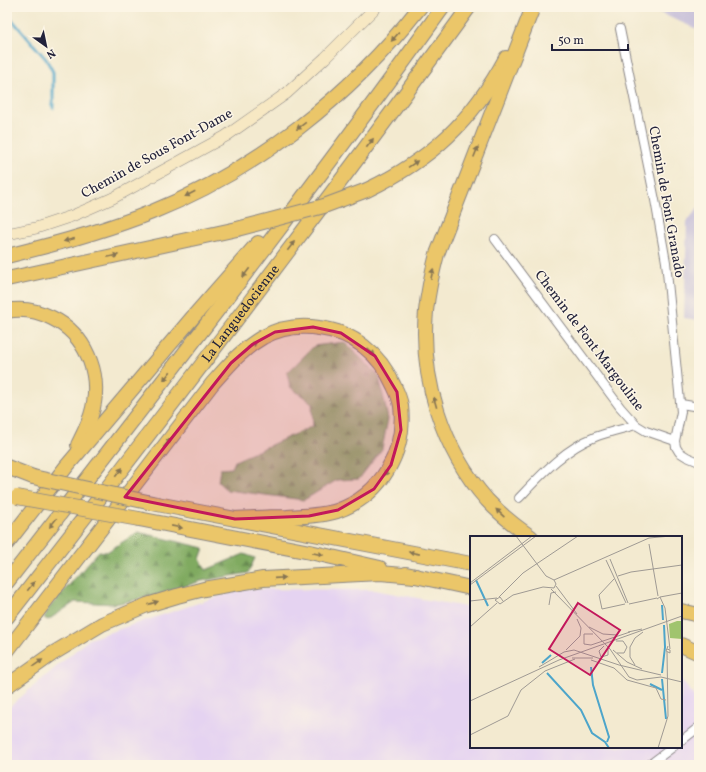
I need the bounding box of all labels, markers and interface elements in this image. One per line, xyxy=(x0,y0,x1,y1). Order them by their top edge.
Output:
north arrow xyxy=(26,26,66,66)
scale bar xyxy=(552,26,628,52)
one-way arrow xyxy=(391,32,400,42)
text: 50 m xyxy=(558,33,584,49)
text: N xyxy=(43,45,58,62)
street label: Chemin de Sous Font-Dame xyxy=(78,104,236,204)
one-way arrow xyxy=(295,121,306,130)
street label: Chemin de Font Granado xyxy=(643,125,689,279)
one-way arrow xyxy=(366,137,374,148)
one-way arrow xyxy=(474,145,480,157)
one-way arrow xyxy=(408,160,419,168)
one-way arrow xyxy=(185,191,196,197)
one-way arrow xyxy=(63,237,75,243)
one-way arrow xyxy=(287,241,296,252)
one-way arrow xyxy=(107,252,120,258)
street label: La Languedocienne xyxy=(197,260,284,367)
one-way arrow xyxy=(242,267,250,278)
street label: Chemin de Font Margouline xyxy=(530,267,648,416)
one-way arrow xyxy=(430,268,436,280)
one-way arrow xyxy=(246,341,257,349)
one-way arrow xyxy=(365,348,376,357)
one-way arrow xyxy=(163,371,172,382)
one-way arrow xyxy=(432,396,438,408)
one-way arrow xyxy=(163,438,171,449)
one-way arrow xyxy=(384,465,391,477)
one-way arrow xyxy=(115,467,123,477)
one-way arrow xyxy=(495,508,505,517)
one-way arrow xyxy=(49,517,57,528)
one-way arrow xyxy=(171,524,183,530)
inset map xyxy=(470,536,682,748)
one-way arrow xyxy=(408,550,420,556)
one-way arrow xyxy=(312,552,325,558)
one-way arrow xyxy=(274,574,286,581)
one-way arrow xyxy=(27,581,35,591)
one-way arrow xyxy=(147,600,159,606)
one-way arrow xyxy=(33,659,43,667)

